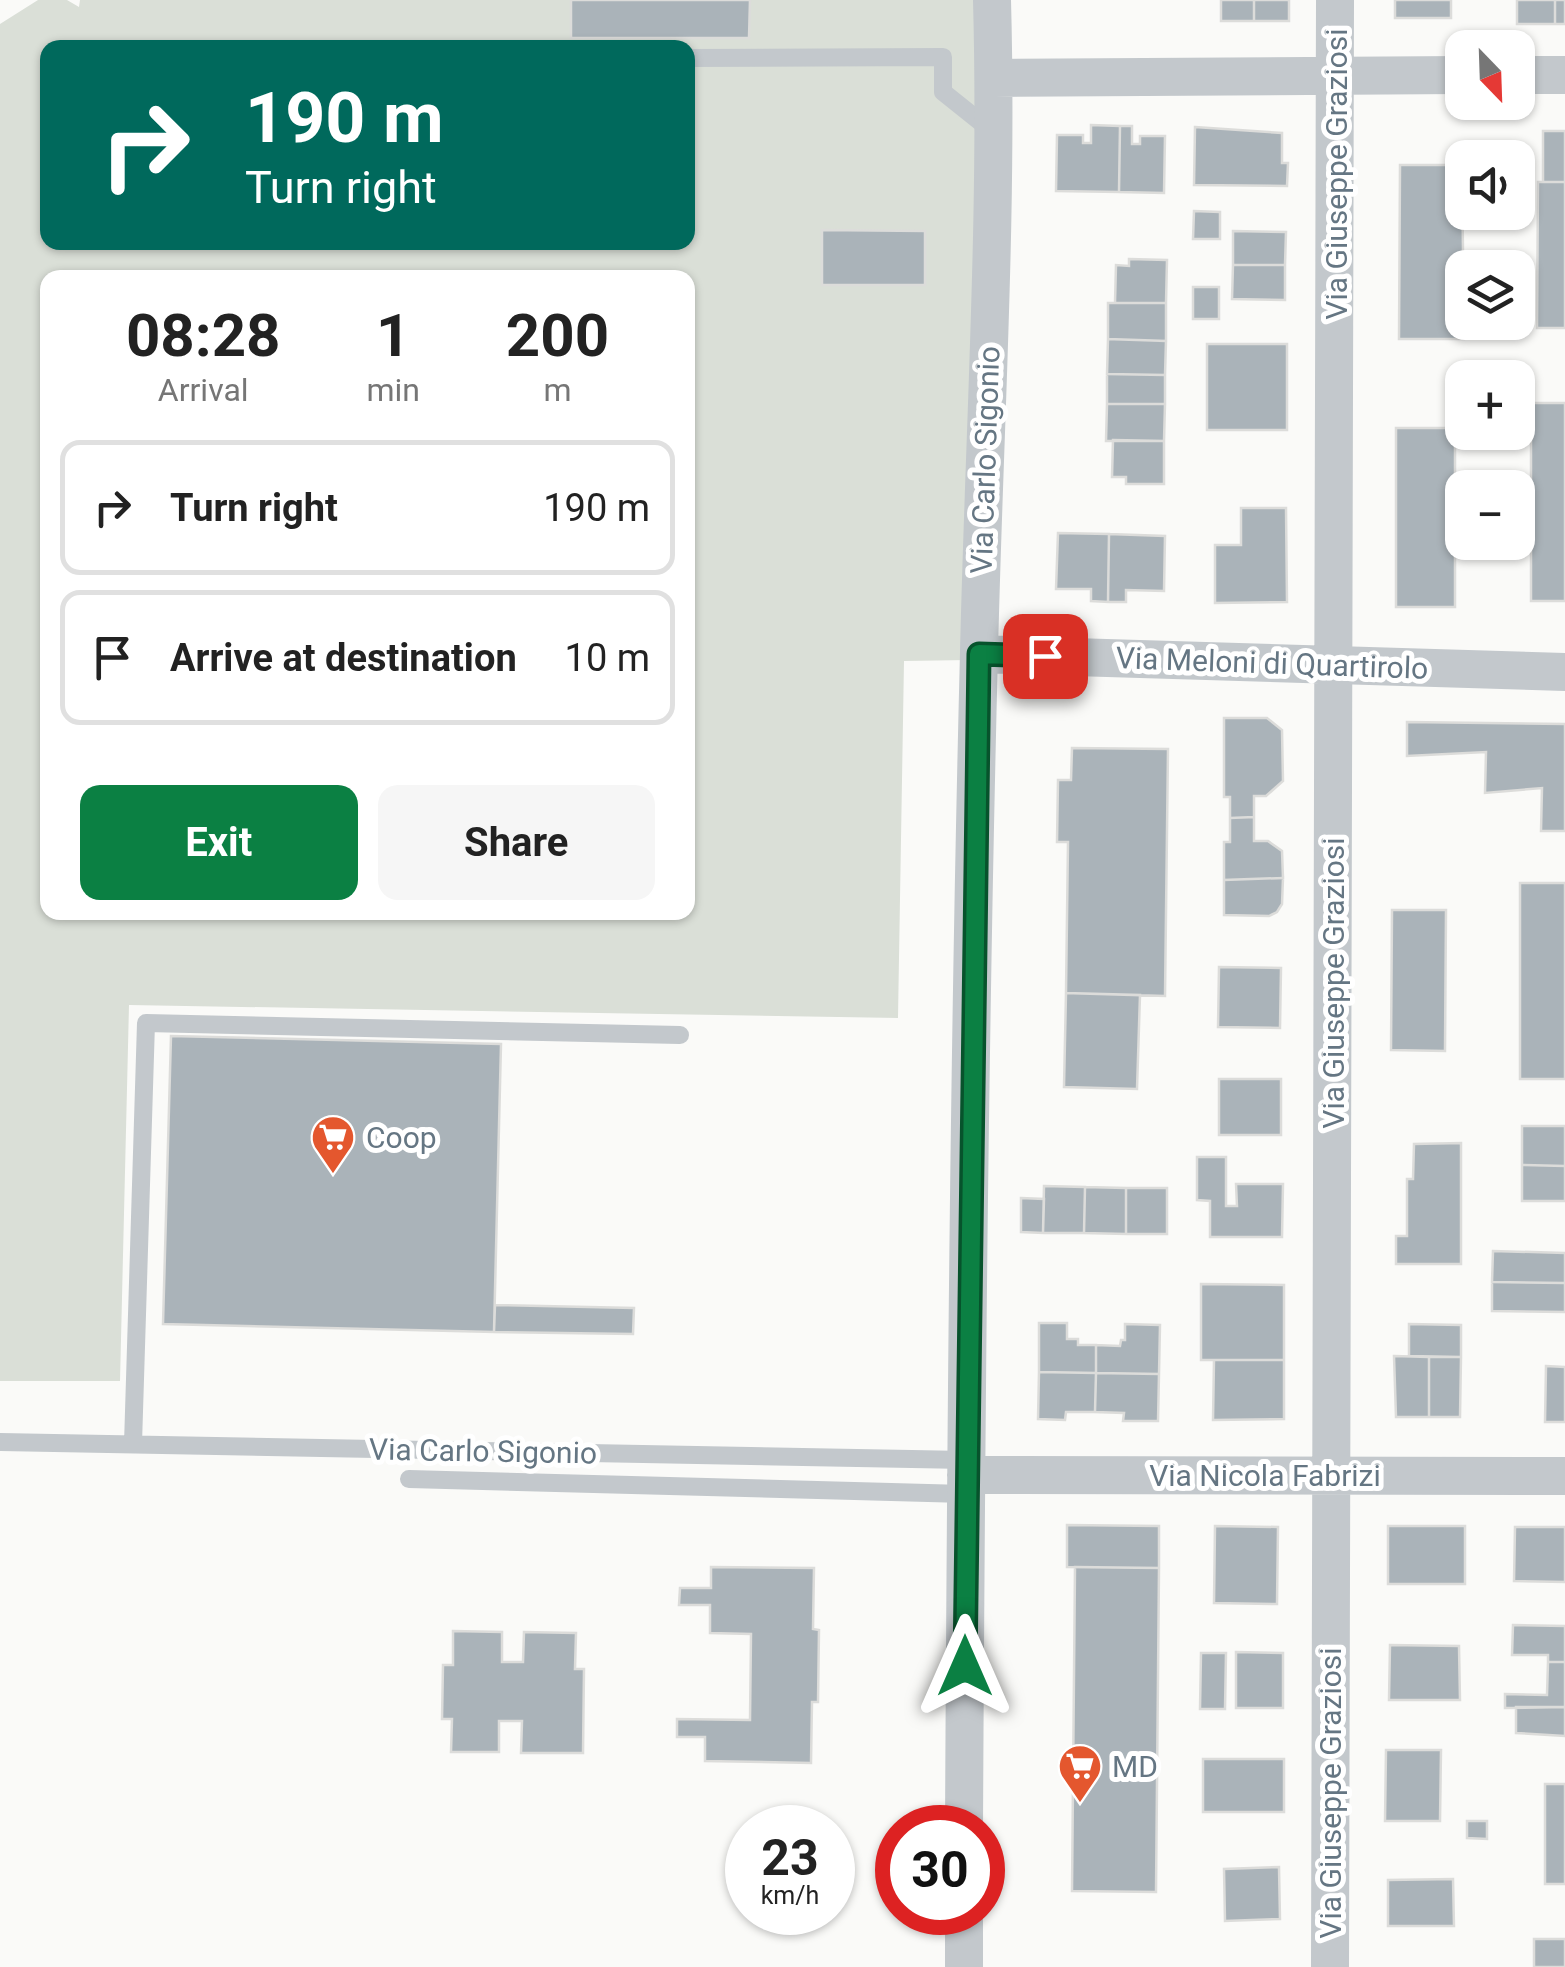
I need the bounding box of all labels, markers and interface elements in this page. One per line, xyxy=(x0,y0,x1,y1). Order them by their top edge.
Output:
street label: Via Giuseppe Graziosi xyxy=(1319,28,1354,320)
north arrow xyxy=(1445,30,1535,120)
map controls xyxy=(1445,30,1535,560)
text: 190 m xyxy=(245,77,444,159)
icon: right xyxy=(80,80,210,210)
button: sound xyxy=(1445,140,1535,230)
text: Turn right xyxy=(245,161,437,214)
button: layers xyxy=(1445,250,1535,340)
text: 08:28 xyxy=(126,300,281,371)
text: 1 xyxy=(376,300,410,371)
text: 200 xyxy=(506,300,609,371)
street label: Via Carlo Sigonio xyxy=(964,345,1006,575)
button: + xyxy=(1445,360,1535,450)
text: Arrival xyxy=(158,371,249,409)
text: min xyxy=(366,371,420,409)
text: m xyxy=(543,371,571,409)
button: − xyxy=(1445,470,1535,560)
icon: right xyxy=(85,480,140,535)
text: Turn right xyxy=(170,486,338,530)
text: 190 m xyxy=(543,486,650,530)
pin xyxy=(1003,614,1088,699)
icon: arrive xyxy=(1018,629,1073,684)
icon: arrive xyxy=(85,630,140,685)
text: Arrive at destination xyxy=(170,636,517,680)
text: 10 m xyxy=(565,636,650,680)
street label: Via Meloni di Quartirolo xyxy=(1115,640,1429,686)
button: Exit xyxy=(80,785,358,900)
button: Share xyxy=(378,785,655,900)
street label: Via Giuseppe Graziosi xyxy=(1316,837,1351,1129)
supermarket icon: Coop xyxy=(310,1114,356,1175)
place label: Coop xyxy=(366,1120,437,1155)
street label: Via Carlo Sigonio xyxy=(369,1432,597,1470)
street label: Via Nicola Fabrizi xyxy=(1149,1458,1381,1493)
position arrow xyxy=(913,1614,1017,1718)
street label: Via Giuseppe Graziosi xyxy=(1313,1647,1348,1939)
supermarket icon: MD xyxy=(1057,1743,1103,1804)
place label: MD xyxy=(1112,1749,1158,1784)
speed limit sign: 30 xyxy=(875,1805,1005,1935)
text: 23 xyxy=(761,1829,819,1887)
text: km/h xyxy=(761,1881,819,1910)

